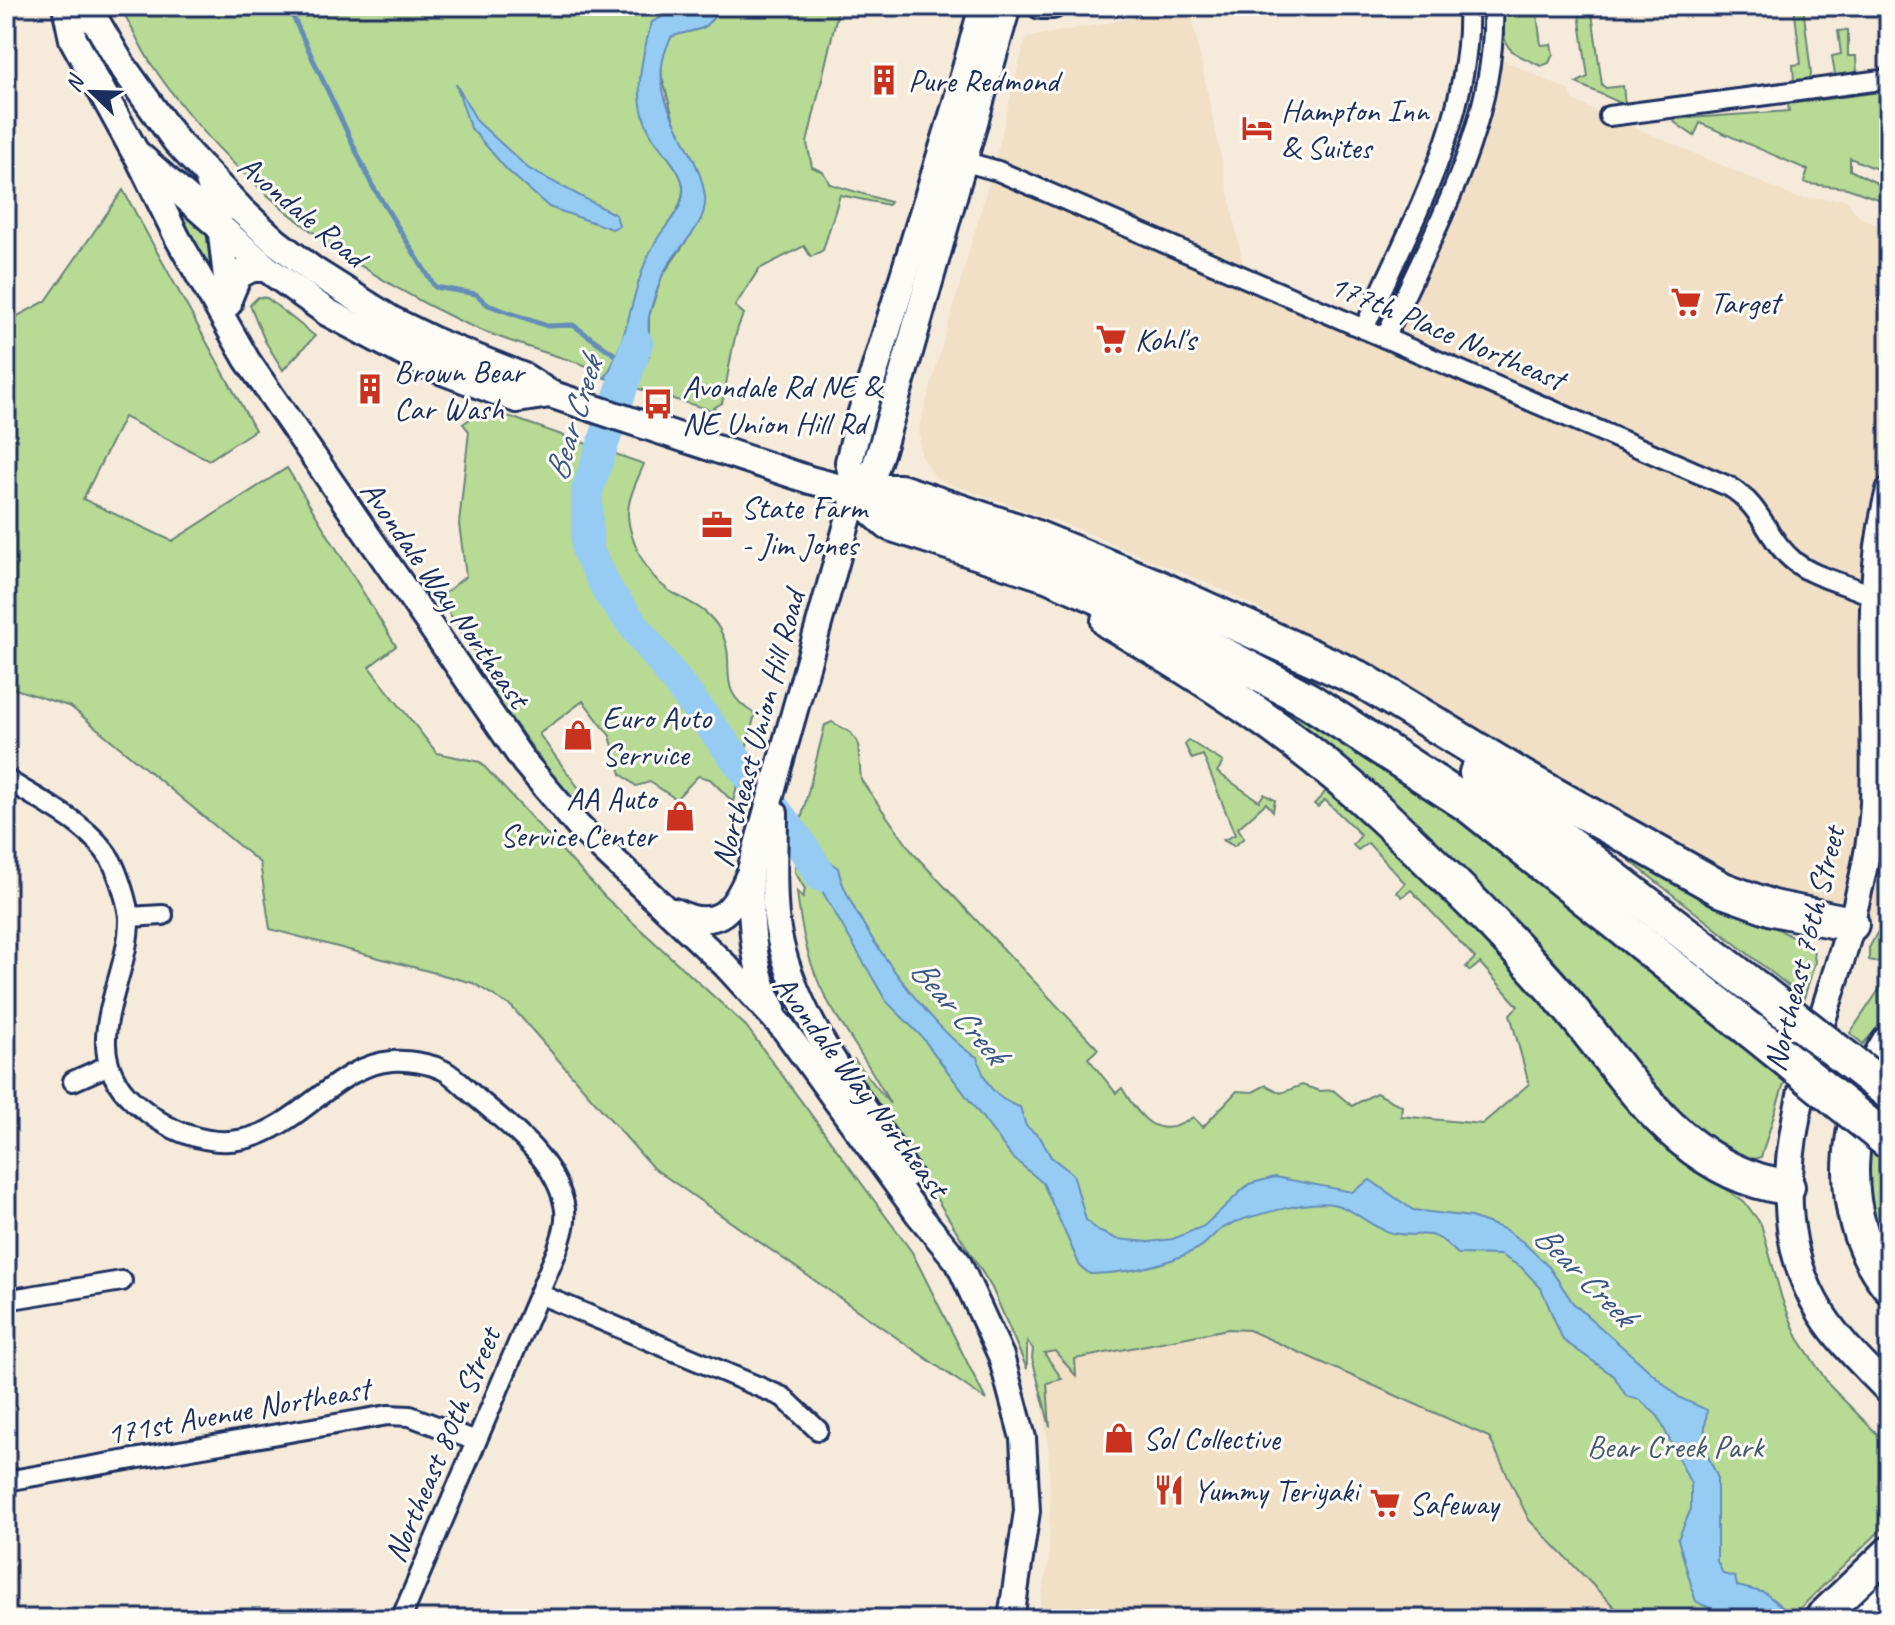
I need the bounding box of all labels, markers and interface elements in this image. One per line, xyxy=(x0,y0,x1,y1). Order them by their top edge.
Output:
north arrow xyxy=(52,52,132,132)
place label: Pure Redmond xyxy=(908,60,1064,101)
building icon: Pure Redmond xyxy=(867,63,901,97)
text: N xyxy=(59,70,91,96)
place label: Hampton Inn & Suites xyxy=(1281,90,1430,168)
hotel icon: Hampton Inn & Suites xyxy=(1240,111,1274,145)
street label: Avondale Road xyxy=(230,146,379,280)
street label: 177th Place Northeast xyxy=(1324,264,1575,402)
place label: Target xyxy=(1710,282,1784,323)
supermarket icon: Target xyxy=(1669,285,1703,319)
place label: Kohl's xyxy=(1135,319,1199,360)
supermarket icon: Kohl's xyxy=(1094,322,1128,356)
water label: Bear Creek xyxy=(534,346,614,486)
place label: Brown Bear Car Wash xyxy=(394,351,527,429)
place label: Avondale Rd NE & NE Union Hill Rd xyxy=(682,366,885,444)
building icon: Brown Bear Car Wash xyxy=(353,372,387,406)
bus stop icon: Avondale Rd NE & NE Union Hill Rd xyxy=(641,387,675,421)
street label: Avondale Way Northeast xyxy=(351,472,541,719)
place label: State Farm - Jim Jones xyxy=(741,487,870,565)
office icon: State Farm - Jim Jones xyxy=(700,508,734,542)
street label: Northeast Union Hill Road xyxy=(701,582,816,872)
place label: Euro Auto Serrvice xyxy=(602,697,713,775)
shop icon: Euro Auto Serrvice xyxy=(561,718,595,752)
place label: AA Auto Service Center xyxy=(500,778,660,856)
shop icon: AA Auto Service Center xyxy=(663,799,697,833)
street label: Northeast 76th Street xyxy=(1754,819,1855,1076)
water label: Bear Creek xyxy=(901,949,1021,1078)
street label: Avondale Way Northeast xyxy=(764,966,960,1208)
water label: Bear Creek xyxy=(1525,1215,1649,1339)
street label: Northeast 80th Street xyxy=(374,1319,511,1568)
street label: 171st Avenue Northeast xyxy=(103,1367,377,1454)
place label: Sol Collective xyxy=(1143,1418,1282,1459)
shop icon: Sol Collective xyxy=(1102,1421,1136,1455)
park label: Bear Creek Park xyxy=(1587,1426,1765,1467)
place label: Yummy Teriyaki xyxy=(1193,1470,1362,1511)
restaurant icon: Yummy Teriyaki xyxy=(1152,1473,1186,1507)
place label: Safeway xyxy=(1409,1483,1502,1524)
supermarket icon: Safeway xyxy=(1368,1486,1402,1520)

